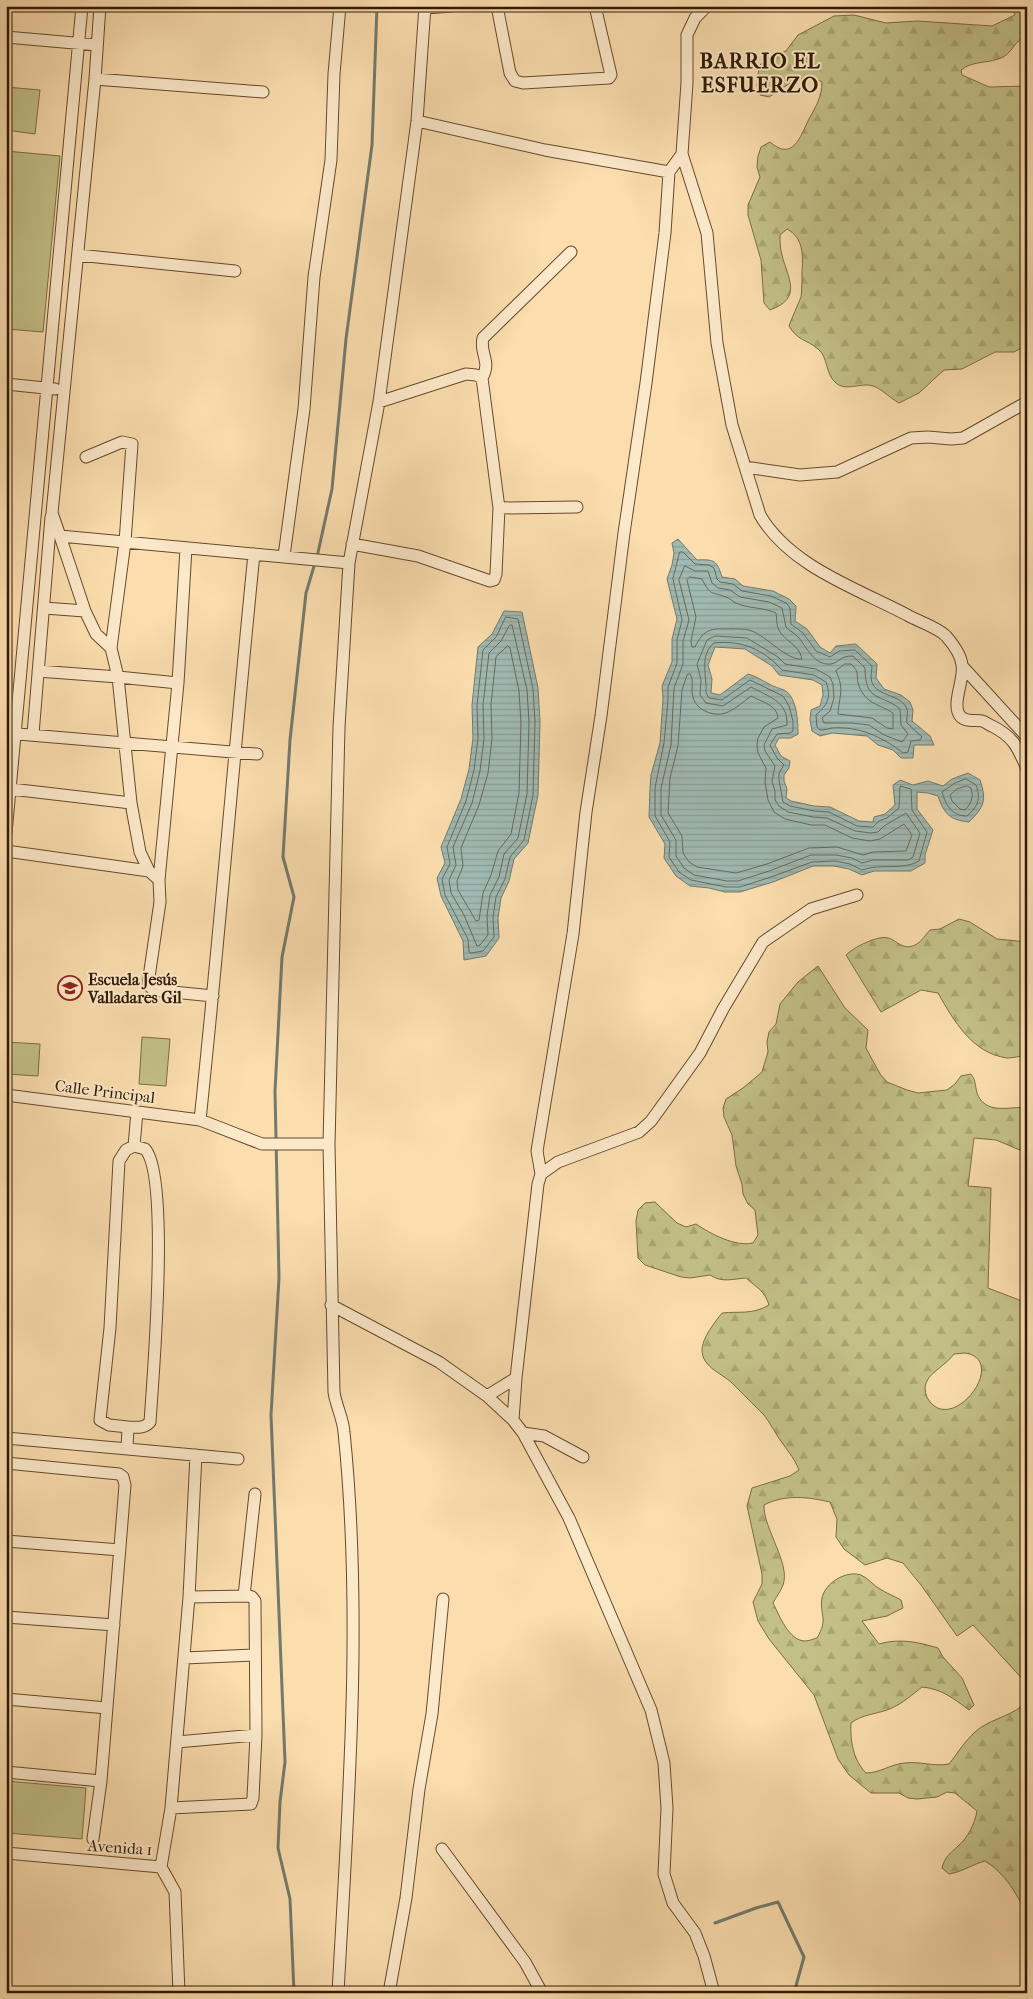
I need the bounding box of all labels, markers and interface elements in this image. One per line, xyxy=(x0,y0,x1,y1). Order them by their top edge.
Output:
district label: BARRIO EL ESFUERZO xyxy=(699,49,821,97)
place label: Escuela Jesús Valladares Gil xyxy=(87,970,182,1007)
school or university icon: Escuela Jesús Valladares Gil xyxy=(57,975,83,1001)
street label: Calle Principal xyxy=(54,1076,157,1107)
street label: Avenida 1 xyxy=(86,1836,153,1859)

